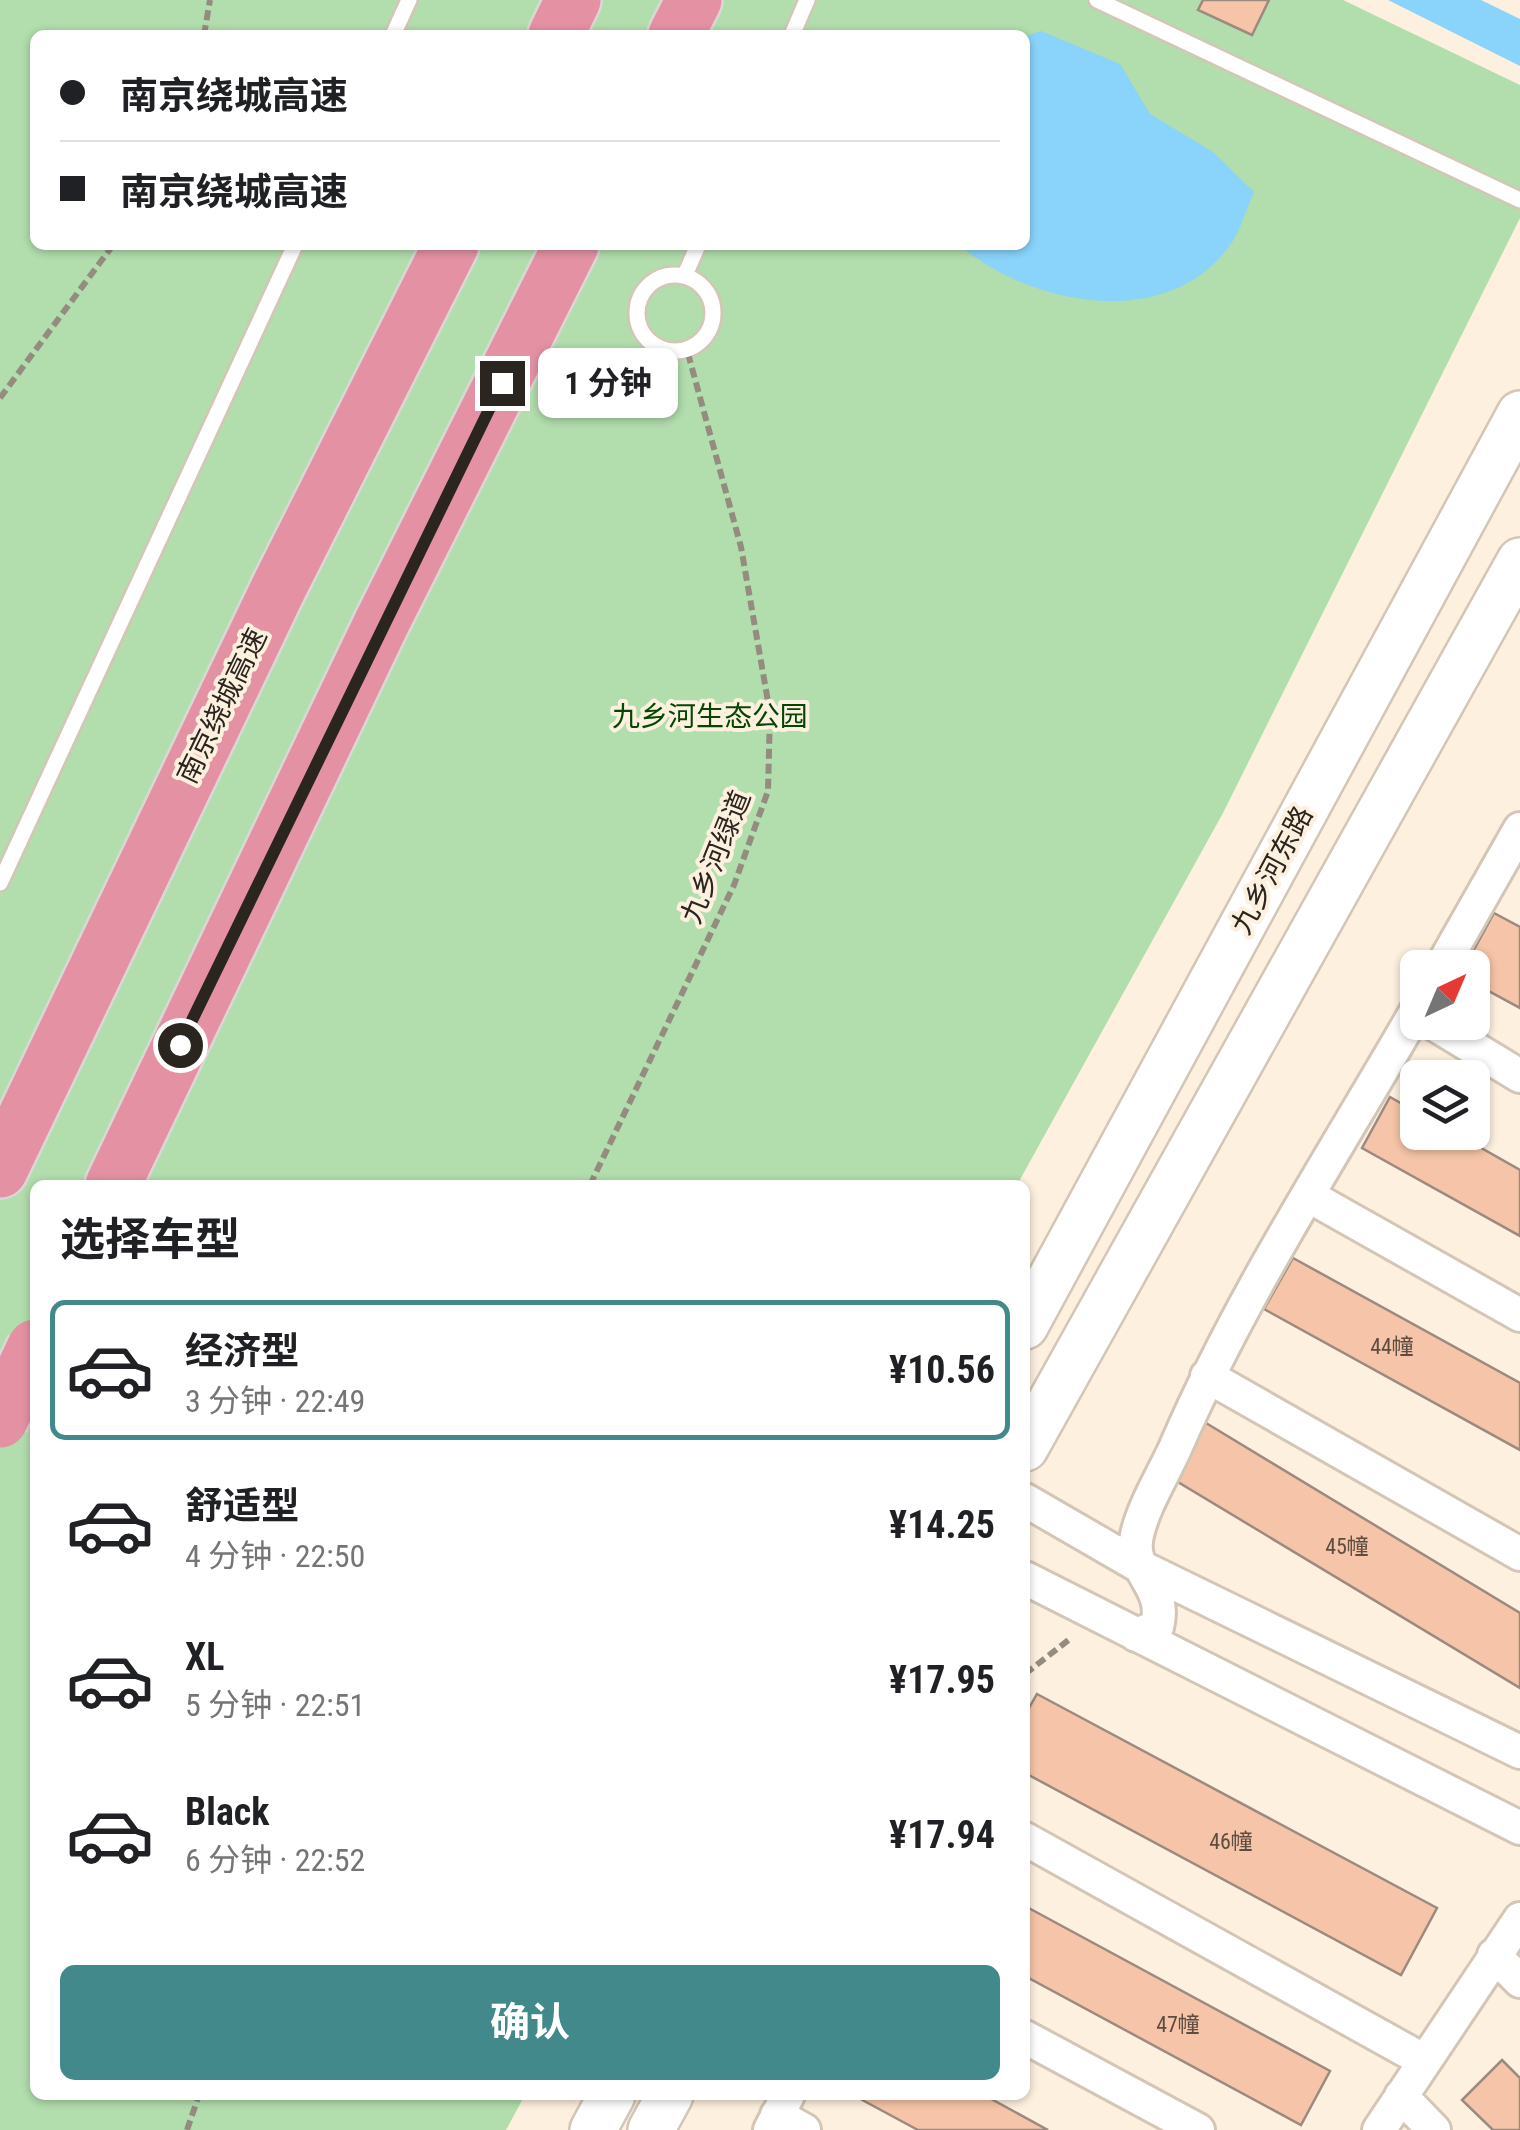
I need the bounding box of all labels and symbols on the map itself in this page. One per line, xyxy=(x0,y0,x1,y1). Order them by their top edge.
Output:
callout: 1 分钟 xyxy=(537,348,677,418)
route end xyxy=(480,361,525,406)
street label: 南京绕城高速 xyxy=(170,623,274,789)
park label: 九乡河生态公园 xyxy=(612,700,808,733)
street label: 九乡河绿道 xyxy=(674,786,758,928)
street label: 九乡河东路 xyxy=(1225,800,1319,940)
north arrow xyxy=(1400,950,1490,1040)
route start xyxy=(158,1023,203,1068)
house number: 44幢 xyxy=(1370,1334,1414,1359)
house number: 45幢 xyxy=(1325,1534,1369,1559)
house number: 46幢 xyxy=(1209,1829,1253,1854)
house number: 47幢 xyxy=(1156,2012,1200,2037)

